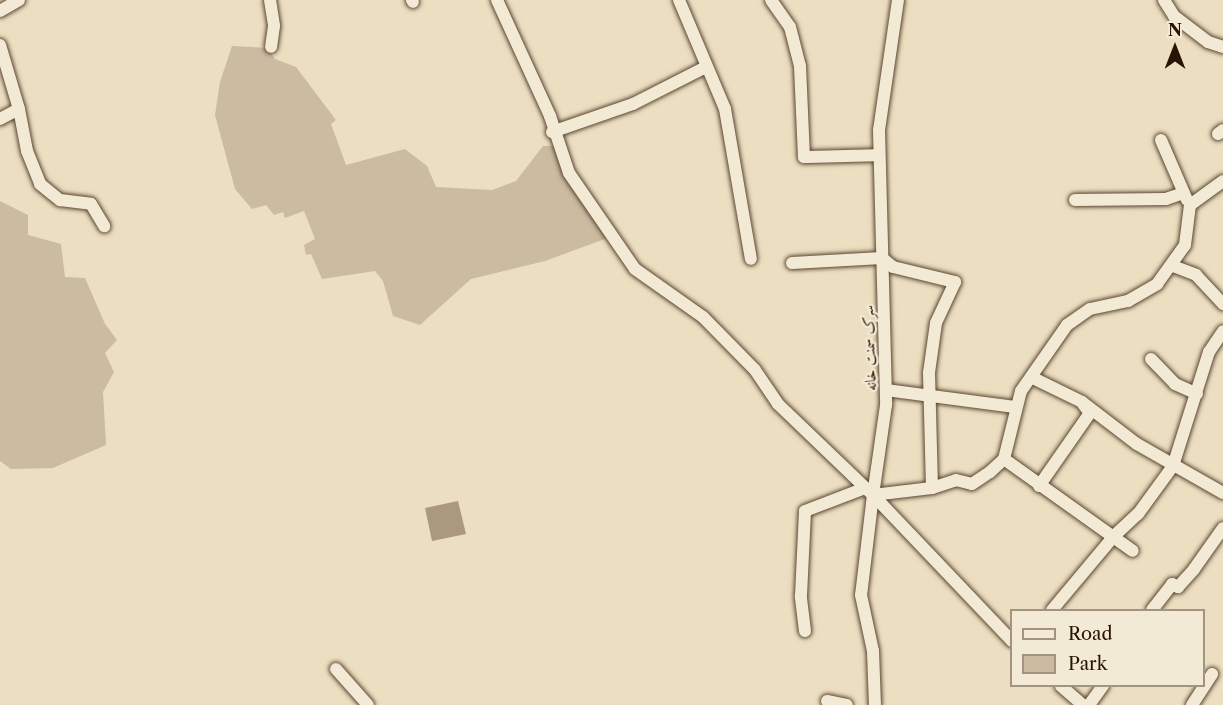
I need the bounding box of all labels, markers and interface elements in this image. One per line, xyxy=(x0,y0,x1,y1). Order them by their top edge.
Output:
north arrow xyxy=(1145,18,1205,78)
text: N xyxy=(1168,20,1182,40)
street label: سرک سمنت خانه xyxy=(859,305,879,391)
legend xyxy=(1010,609,1205,687)
text: Road xyxy=(1068,623,1113,645)
text: Park xyxy=(1068,653,1107,675)

